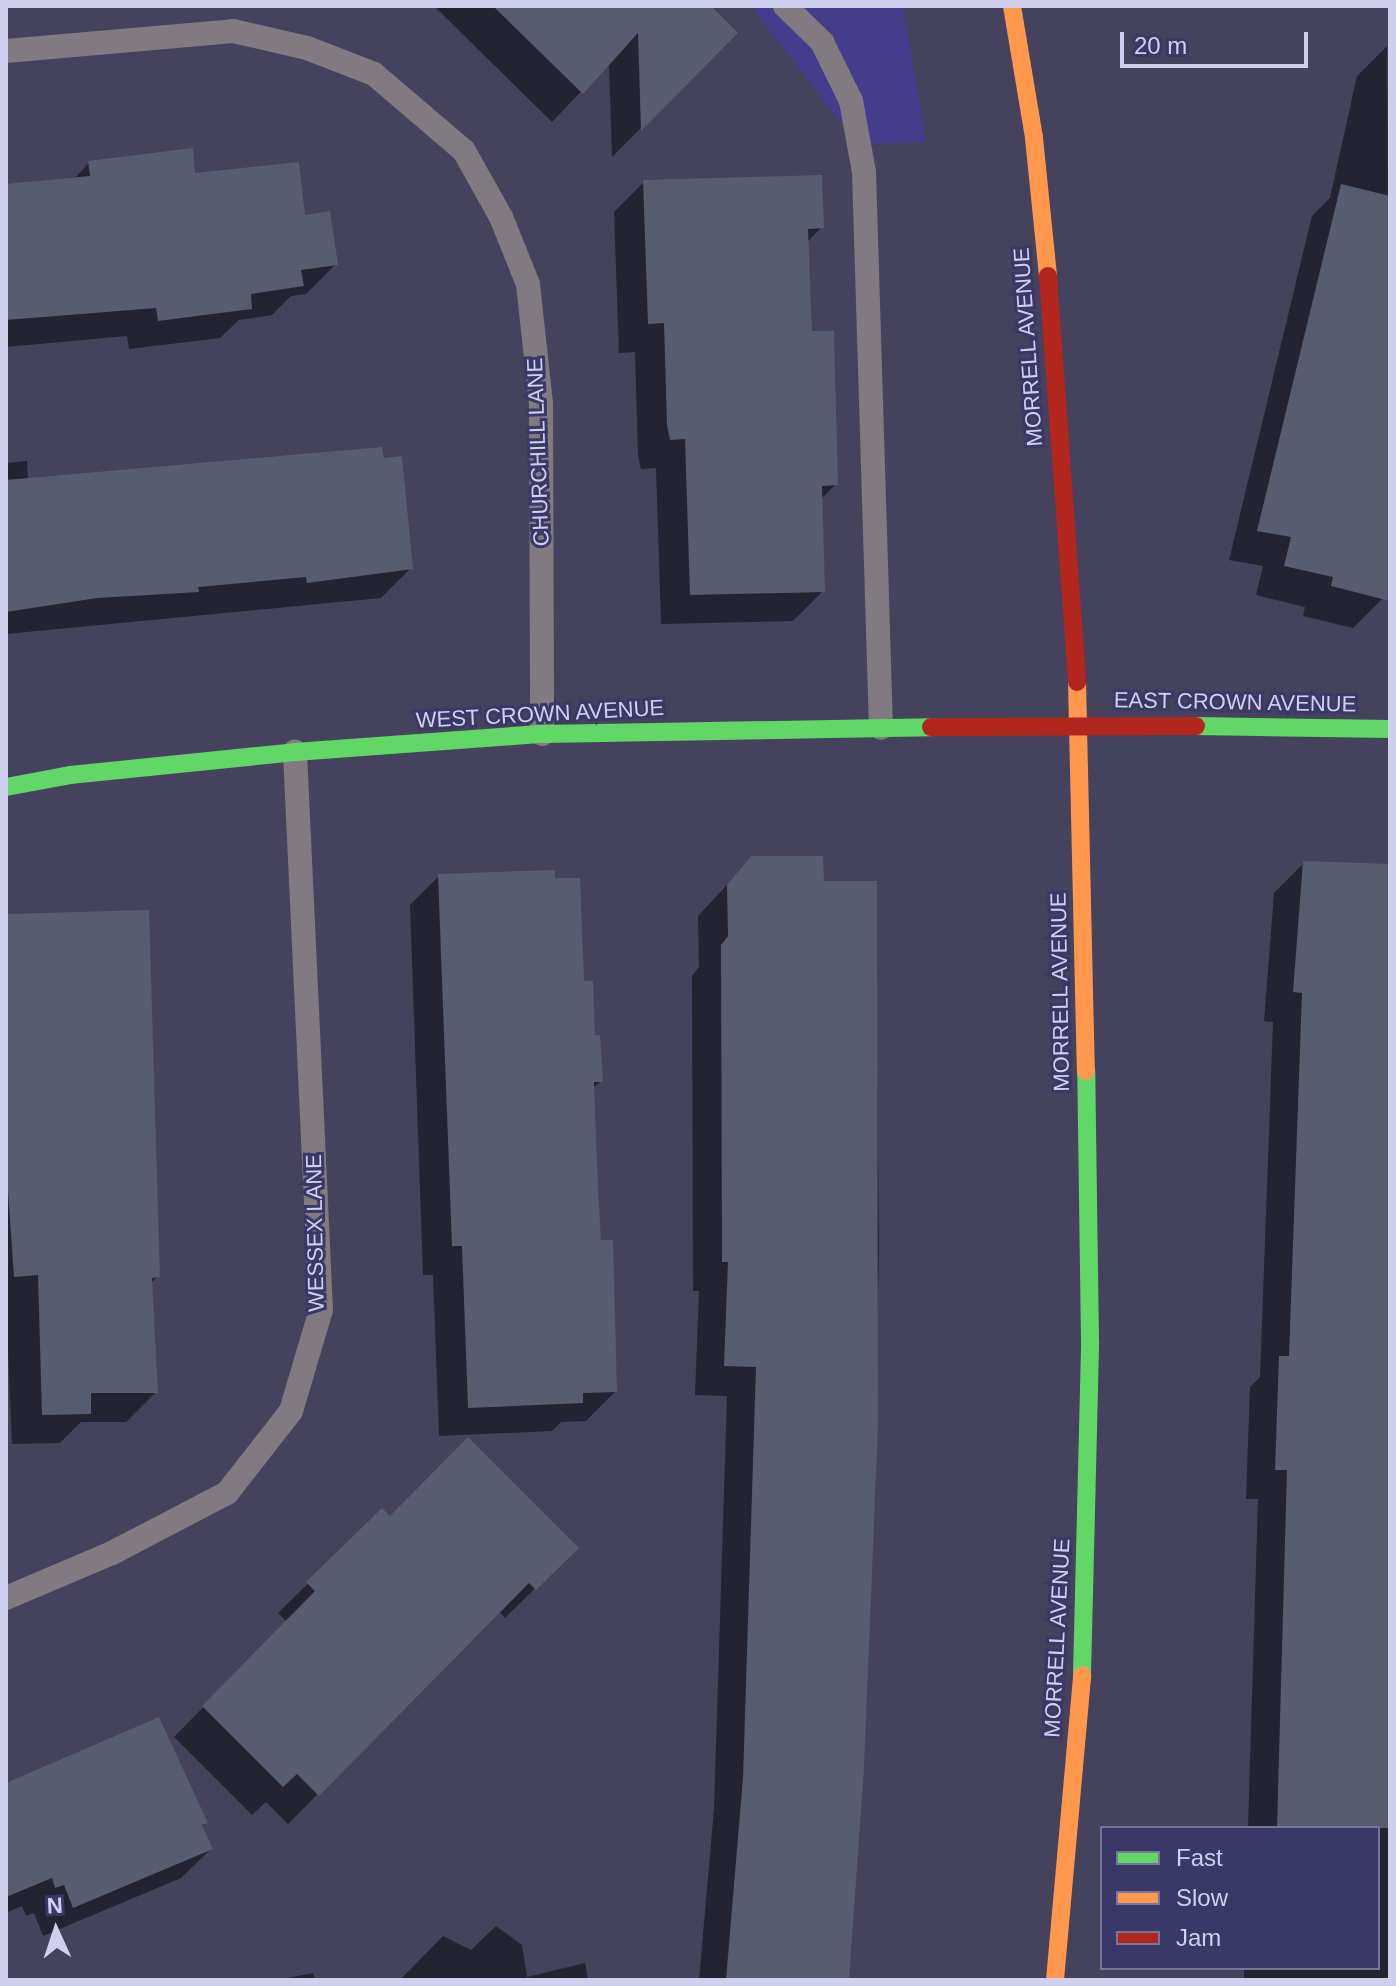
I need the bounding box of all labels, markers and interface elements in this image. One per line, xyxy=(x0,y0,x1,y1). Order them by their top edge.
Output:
scale bar xyxy=(1124,16,1312,66)
text: 20 m xyxy=(1134,32,1187,59)
street label: MORRELL AVENUE xyxy=(1008,246,1048,448)
street label: CHURCHILL LANE xyxy=(522,357,554,547)
street label: EAST CROWN AVENUE xyxy=(1113,687,1357,717)
street label: WEST CROWN AVENUE xyxy=(414,694,666,734)
street label: MORRELL AVENUE xyxy=(1045,891,1075,1093)
street label: WESSEX LANE xyxy=(300,1154,330,1312)
street label: MORRELL AVENUE xyxy=(1039,1537,1075,1739)
legend xyxy=(1100,1826,1380,1970)
text: Fast xyxy=(1176,1844,1223,1871)
text: Slow xyxy=(1176,1884,1228,1911)
north arrow xyxy=(16,1890,96,1970)
text: N xyxy=(46,1893,63,1918)
text: Jam xyxy=(1176,1924,1221,1951)

